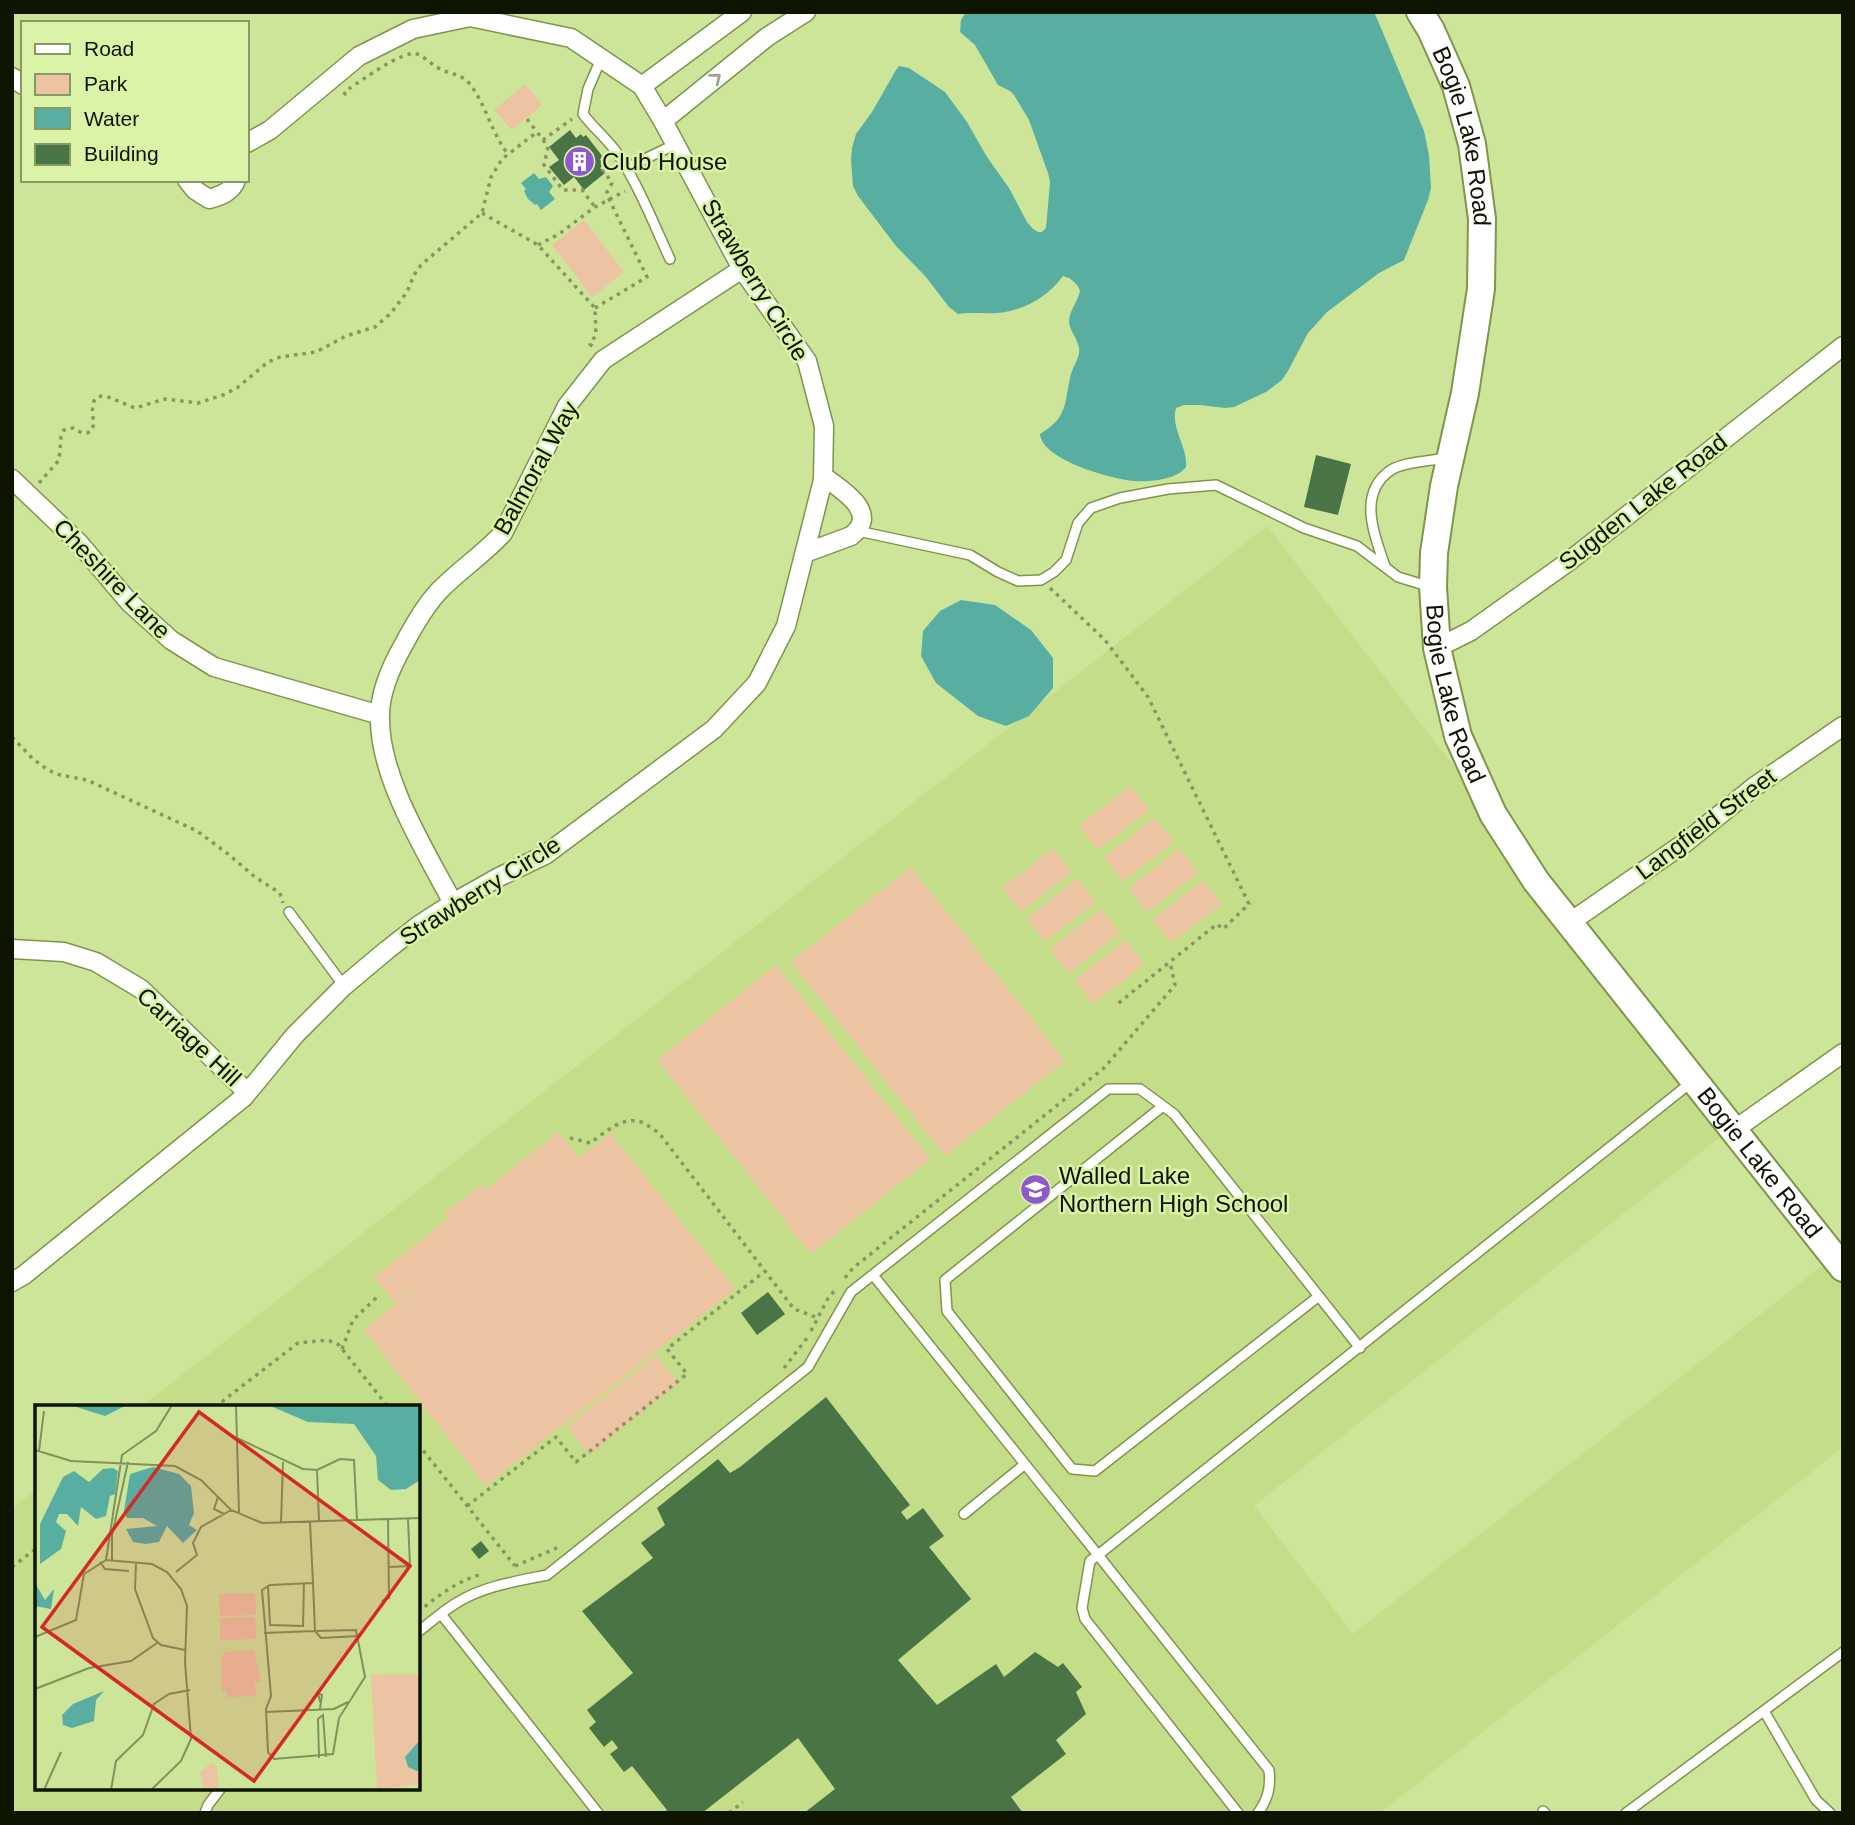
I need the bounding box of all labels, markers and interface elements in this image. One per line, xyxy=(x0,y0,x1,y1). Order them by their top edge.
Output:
legend xyxy=(21,21,248,182)
text: Road xyxy=(84,37,134,60)
street label: Bogie Lake Road xyxy=(1427,42,1496,226)
text: Park xyxy=(84,72,128,95)
one-way arrow xyxy=(708,74,721,86)
text: Water xyxy=(84,107,139,130)
text: Building xyxy=(84,142,159,165)
building icon: Club House xyxy=(562,145,596,179)
place label: Club House xyxy=(602,148,727,175)
street label: Strawberry Circle xyxy=(696,194,814,366)
street label: Balmoral Way xyxy=(488,396,583,539)
street label: Sugden Lake Road xyxy=(1553,428,1732,576)
street label: Cheshire Lane xyxy=(48,513,176,644)
street label: Bogie Lake Road xyxy=(1421,603,1491,787)
street label: Langfield Street xyxy=(1630,762,1781,885)
street label: Strawberry Circle xyxy=(395,830,565,951)
street label: Carriage Hill xyxy=(132,982,247,1092)
street label: Bogie Lake Road xyxy=(1692,1082,1828,1243)
place label: Walled Lake Northern High School xyxy=(1059,1162,1288,1217)
school or university icon: Walled Lake Northern High School xyxy=(1019,1173,1053,1207)
inset map xyxy=(35,1405,420,1790)

